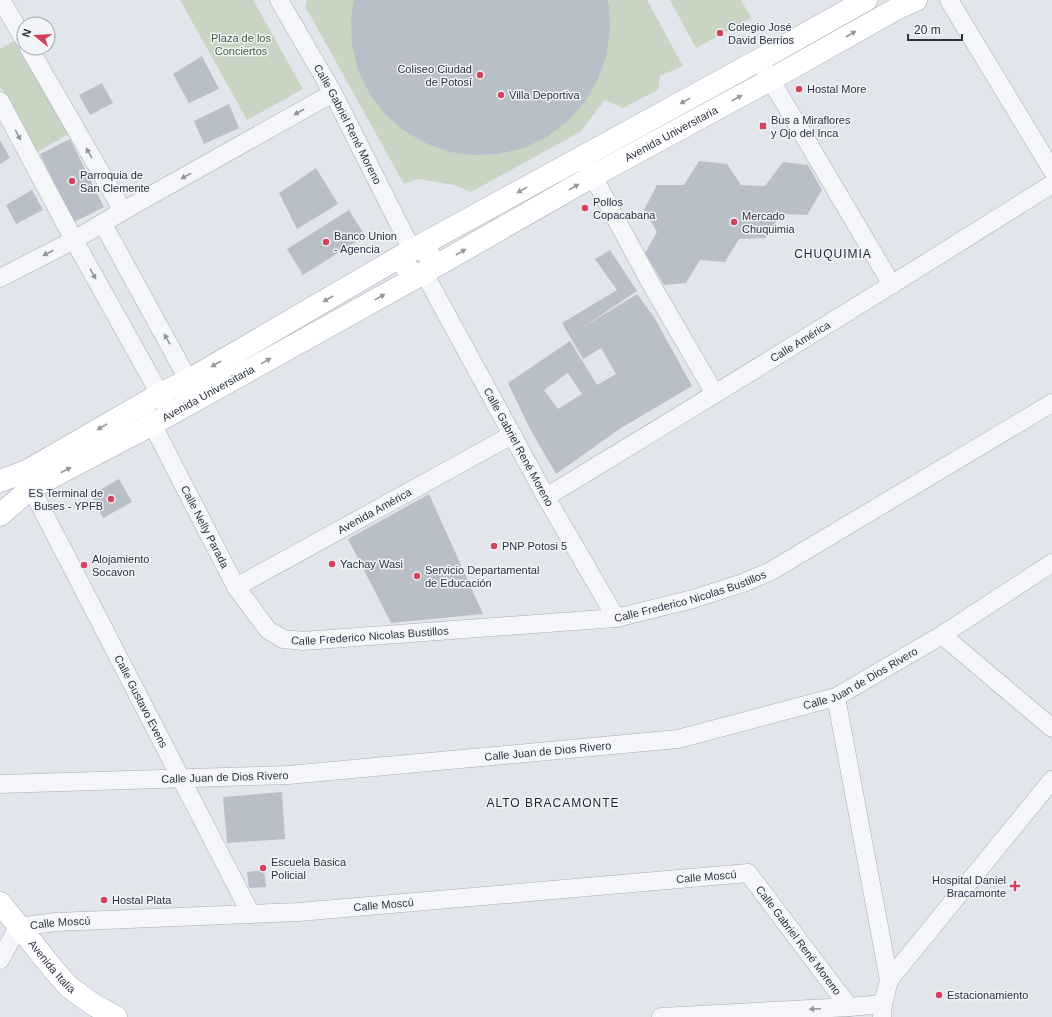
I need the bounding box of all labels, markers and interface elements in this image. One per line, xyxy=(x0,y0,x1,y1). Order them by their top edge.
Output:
north arrow xyxy=(16,16,56,56)
scale bar xyxy=(908,16,962,42)
place label: Colegio José David Berrios xyxy=(728,21,795,46)
text: 20 m xyxy=(914,23,941,37)
text: N xyxy=(20,27,33,39)
marker: Colegio José David Berrios xyxy=(715,28,725,38)
one-way arrow xyxy=(845,31,857,38)
park label: Plaza de los Conciertos xyxy=(211,32,271,57)
street label: Calle Gabriel René Moreno xyxy=(312,62,384,186)
place label: Coliseo Ciudad de Potosí xyxy=(397,63,472,88)
marker: Coliseo Ciudad de Potosí xyxy=(475,70,485,80)
place label: Hostal More xyxy=(807,83,866,95)
marker: Hostal More xyxy=(794,84,804,94)
place label: Villa Deportiva xyxy=(509,89,581,101)
marker: Villa Deportiva xyxy=(496,90,506,100)
one-way arrow xyxy=(732,95,743,101)
one-way arrow xyxy=(679,97,691,104)
street label: Avenida Universitaria xyxy=(622,103,720,164)
one-way arrow xyxy=(293,108,305,115)
place label: Bus a Miraflores y Ojo del Inca xyxy=(771,114,851,139)
marker: Bus a Miraflores y Ojo del Inca xyxy=(758,121,768,131)
one-way arrow xyxy=(15,129,22,141)
one-way arrow xyxy=(86,147,93,159)
place label: Parroquia de San Clemente xyxy=(80,169,150,194)
one-way arrow xyxy=(180,172,192,179)
marker: Parroquia de San Clemente xyxy=(67,176,77,186)
one-way arrow xyxy=(568,184,580,191)
one-way arrow xyxy=(516,187,528,193)
place label: Pollos Copacabana xyxy=(593,196,656,221)
marker: Pollos Copacabana xyxy=(580,203,590,213)
place label: Mercado Chuquimia xyxy=(742,210,795,235)
marker: Mercado Chuquimia xyxy=(729,217,739,227)
place label: Banco Union - Agencia xyxy=(334,230,397,255)
marker: Banco Union - Agencia xyxy=(321,237,331,247)
district label: CHUQUIMIA xyxy=(794,247,872,261)
one-way arrow xyxy=(455,248,467,255)
one-way arrow xyxy=(43,250,54,257)
one-way arrow xyxy=(90,268,97,280)
one-way arrow xyxy=(374,294,386,301)
one-way arrow xyxy=(322,295,334,302)
street label: Calle América xyxy=(768,318,833,364)
one-way arrow xyxy=(163,334,170,345)
one-way arrow xyxy=(260,357,272,364)
one-way arrow xyxy=(210,361,222,368)
street label: Avenida Universitaria xyxy=(160,362,257,424)
street label: Calle Gabriel René Moreno xyxy=(482,385,556,508)
one-way arrow xyxy=(96,424,108,431)
one-way arrow xyxy=(60,466,72,473)
street label: Calle Nelly Parada xyxy=(179,483,232,571)
street label: Avenida América xyxy=(335,485,414,536)
place label: ES Terminal de Buses - YPFB xyxy=(29,487,103,512)
marker: ES Terminal de Buses - YPFB xyxy=(106,494,116,504)
place label: PNP Potosi 5 xyxy=(502,540,567,552)
marker: PNP Potosi 5 xyxy=(489,541,499,551)
place label: Alojamiento Socavon xyxy=(92,553,149,578)
place label: Yachay Wasi xyxy=(340,558,403,570)
marker: Yachay Wasi xyxy=(327,559,337,569)
marker: Alojamiento Socavon xyxy=(79,560,89,570)
place label: Servicio Departamental de Educación xyxy=(425,564,539,589)
street label: Calle Frederico Nicolas Bustillos xyxy=(613,568,768,624)
marker: Servicio Departamental de Educación xyxy=(412,571,422,581)
street label: Calle Frederico Nicolas Bustillos xyxy=(291,624,450,647)
street label: Calle Juan de Dios Rivero xyxy=(802,645,920,712)
street label: Calle Gustavo Evens xyxy=(112,653,170,750)
street label: Calle Juan de Dios Rivero xyxy=(484,739,612,763)
street label: Calle Juan de Dios Rivero xyxy=(161,769,289,785)
district label: ALTO BRACAMONTE xyxy=(486,796,620,810)
place label: Escuela Basica Policial xyxy=(271,856,347,881)
marker: Escuela Basica Policial xyxy=(258,863,268,873)
street label: Calle Moscú xyxy=(676,868,737,885)
place label: Hospital Daniel Bracamonte xyxy=(932,874,1006,899)
marker: Hospital Daniel Bracamonte xyxy=(1009,880,1021,892)
street label: Calle Gabriel René Moreno xyxy=(754,883,844,997)
place label: Hostal Plata xyxy=(112,894,172,906)
marker: Hostal Plata xyxy=(99,895,109,905)
street label: Calle Moscú xyxy=(353,896,414,913)
street label: Calle Moscú xyxy=(29,915,91,931)
street label: Avenida Italia xyxy=(26,937,78,996)
place label: Estacionamiento xyxy=(947,989,1028,1001)
marker: Estacionamiento xyxy=(934,990,944,1000)
one-way arrow xyxy=(808,1006,821,1012)

